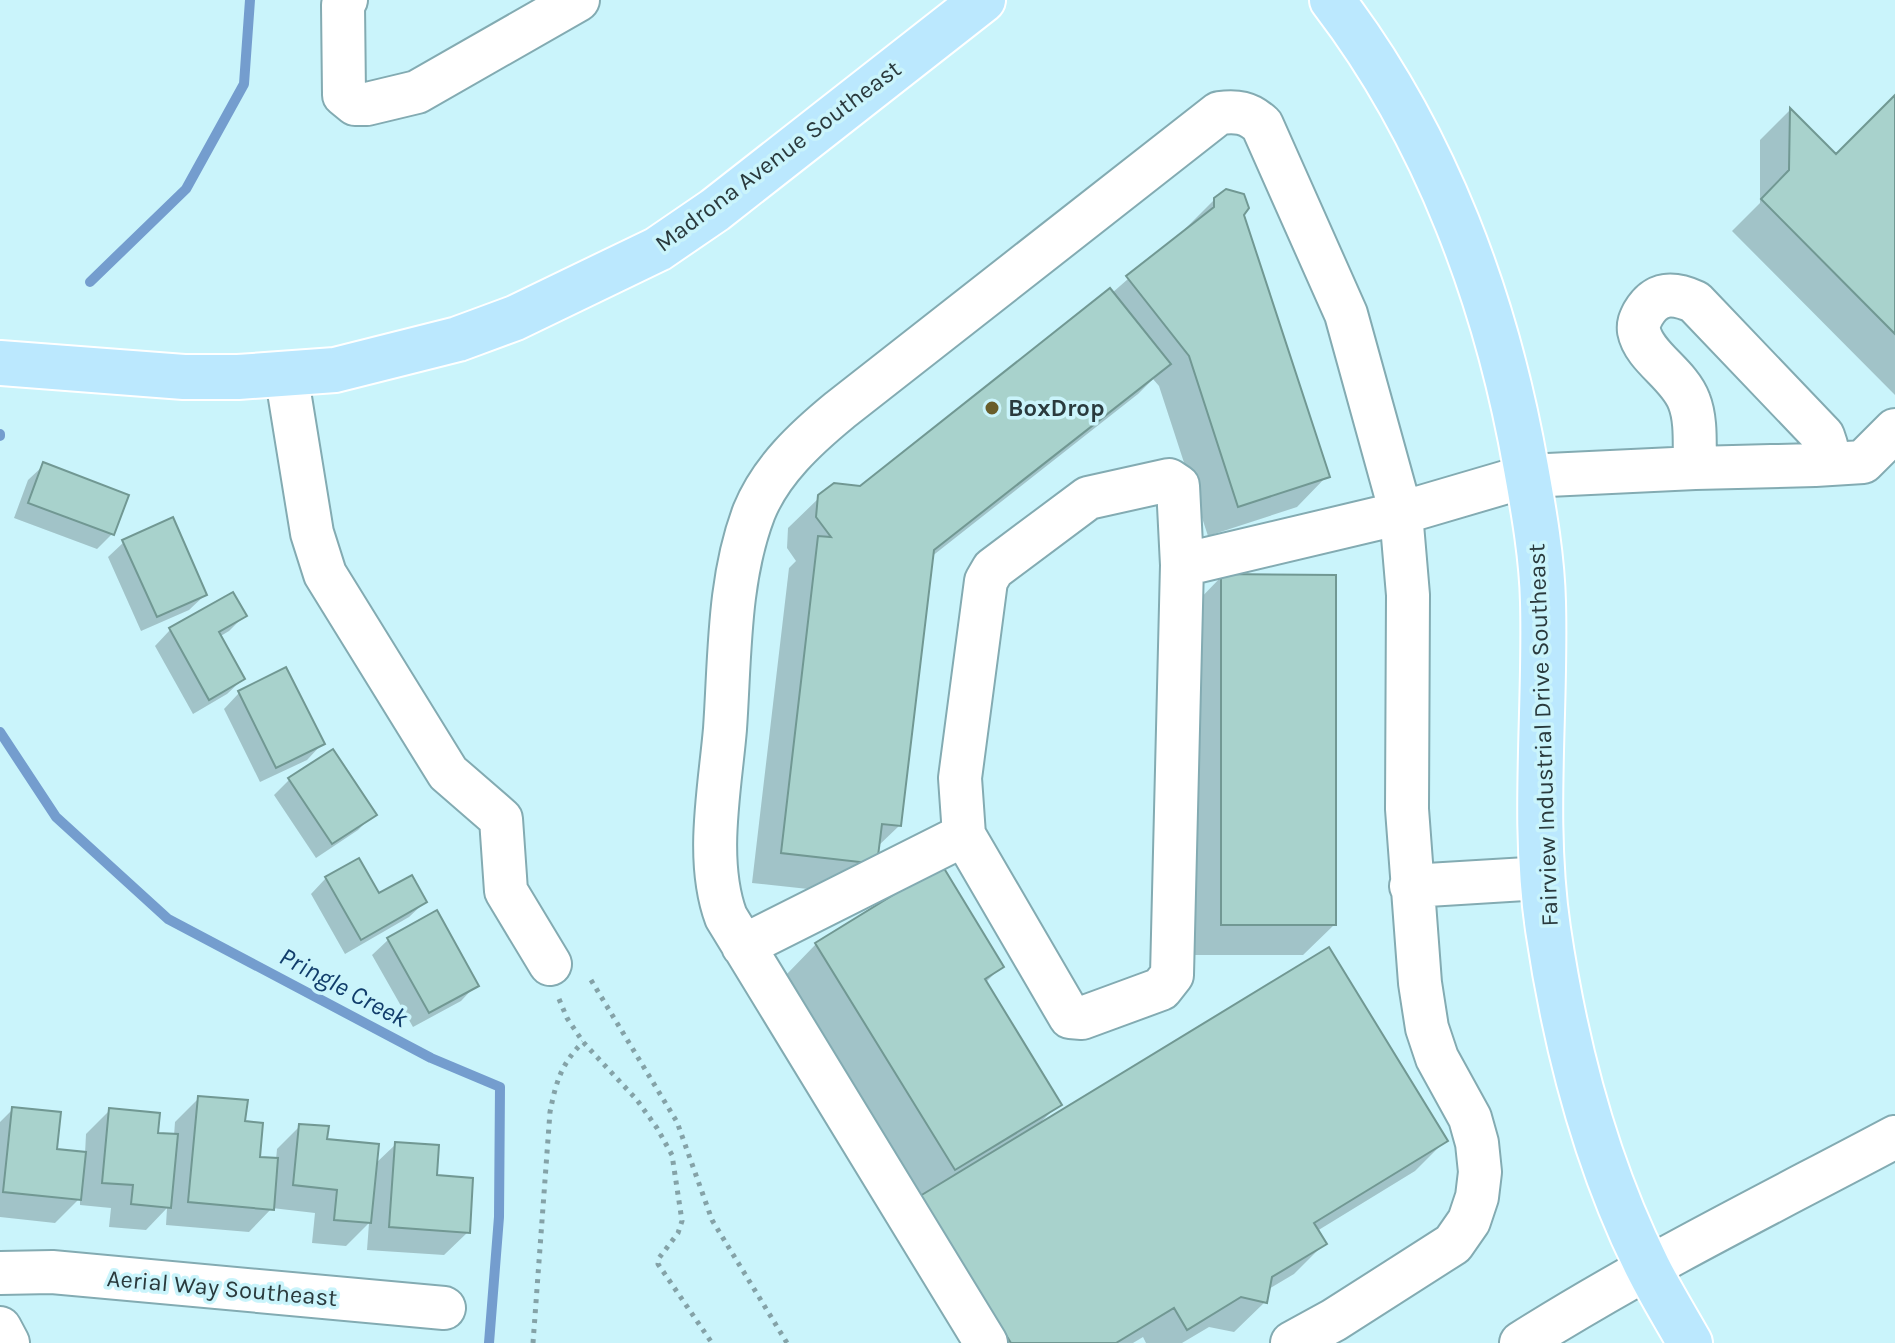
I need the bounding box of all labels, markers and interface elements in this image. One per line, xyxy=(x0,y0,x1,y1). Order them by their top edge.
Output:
street label: Madrona Avenue Southeast xyxy=(650,54,906,258)
place label: BoxDrop xyxy=(1008,394,1105,422)
marker: BoxDrop xyxy=(983,399,1001,417)
street label: Fairview Industrial Drive Southeast xyxy=(1522,543,1564,927)
water label: Pringle Creek xyxy=(274,941,414,1035)
street label: Aerial Way Southeast xyxy=(106,1264,338,1312)

